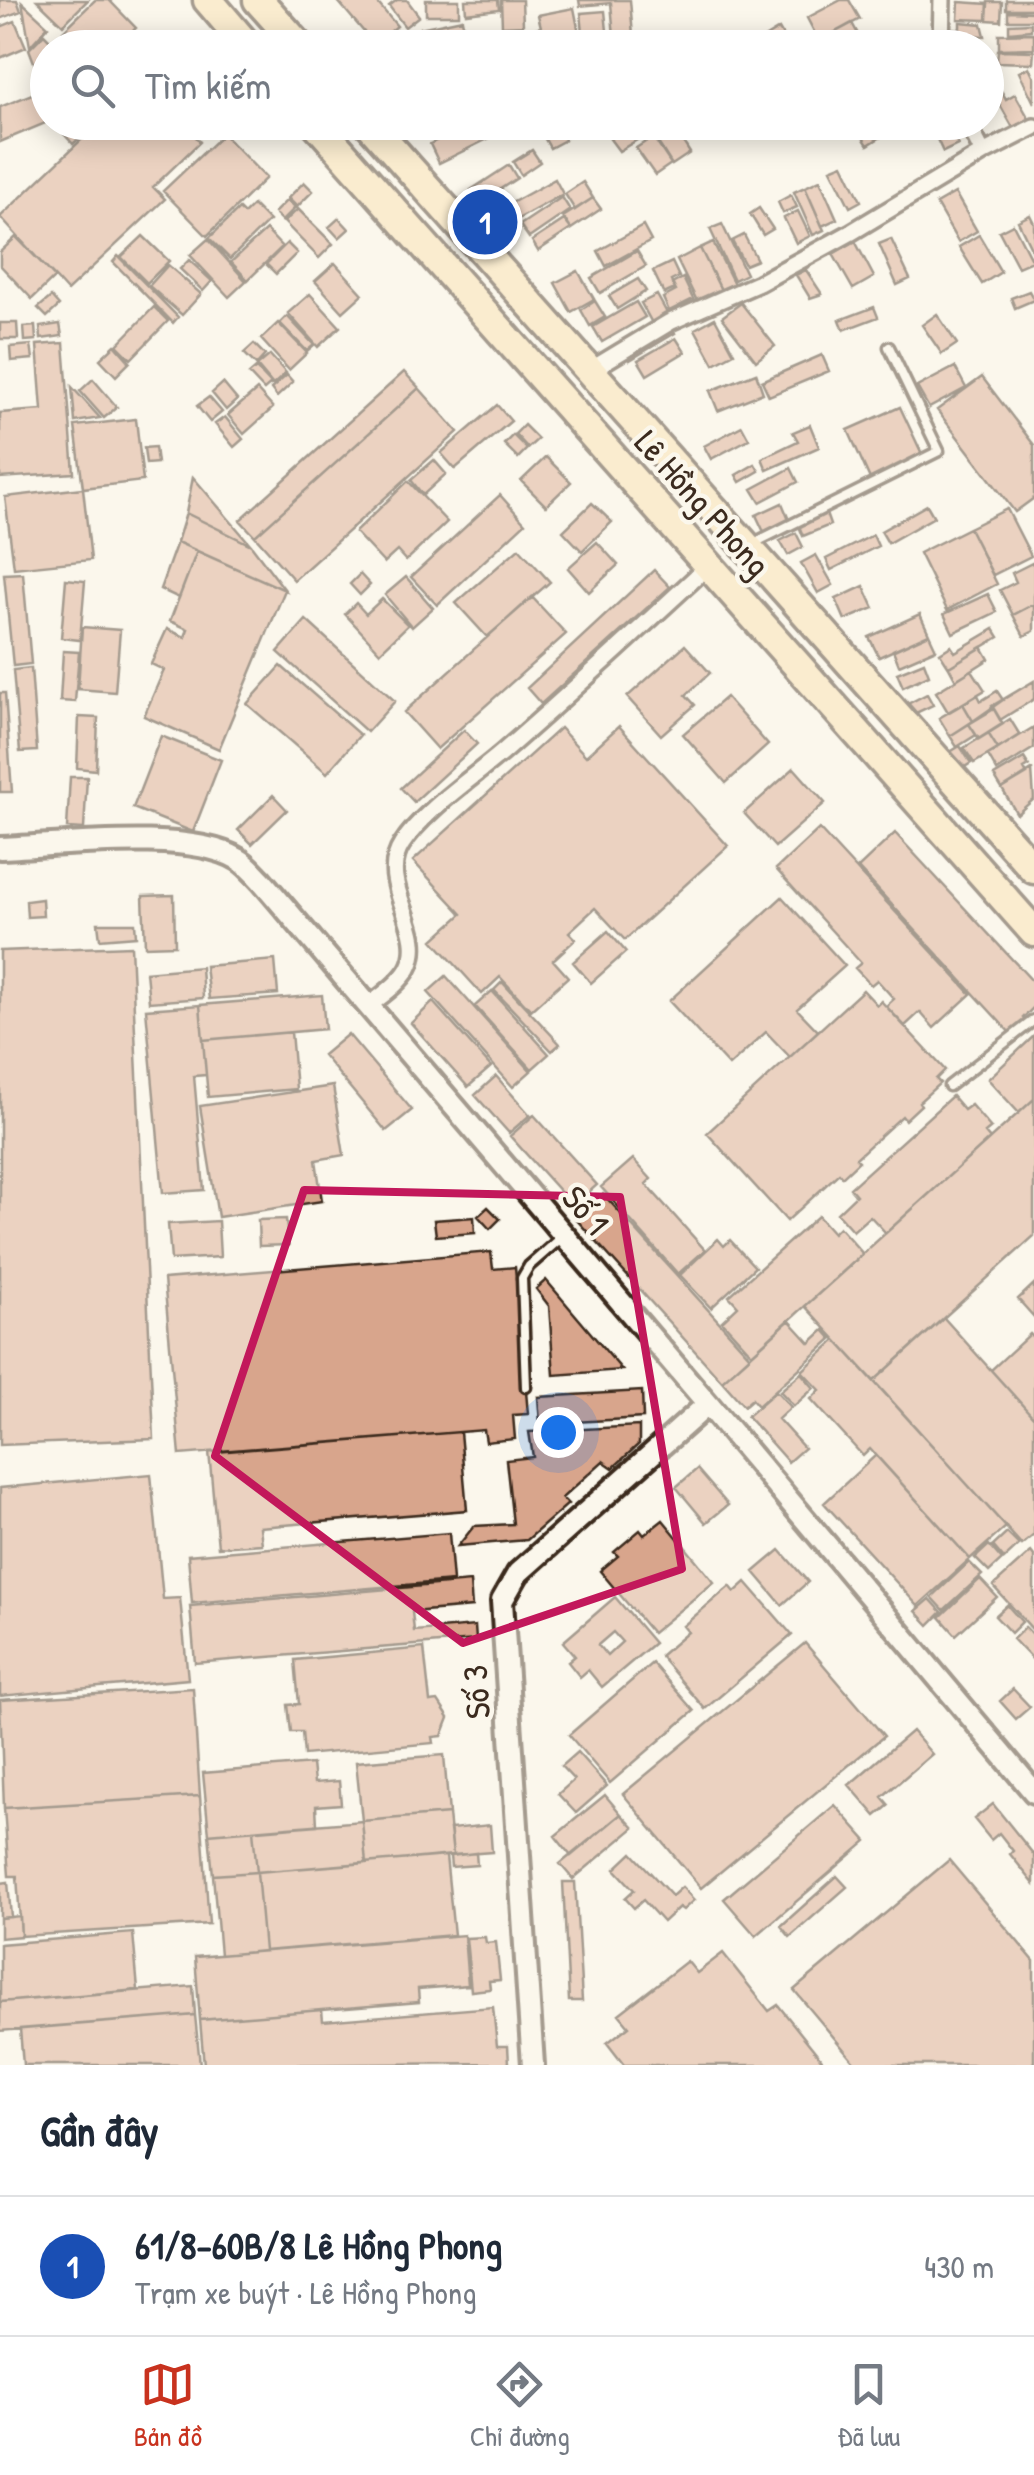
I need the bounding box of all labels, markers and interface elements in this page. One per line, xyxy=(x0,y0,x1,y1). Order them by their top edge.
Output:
search box xyxy=(30,30,1004,140)
icon: search xyxy=(65,58,120,113)
text: Tìm kiếm xyxy=(145,59,271,111)
pin: 1 xyxy=(452,184,518,260)
street label: Lê Hồng Phong xyxy=(625,420,781,586)
street label: Số 1 xyxy=(552,1175,620,1245)
your location xyxy=(533,1407,584,1458)
street label: Số 3 xyxy=(451,1663,501,1721)
text: Gần đây xyxy=(40,2102,158,2159)
text: 61/8-60B/8 Lê Hồng Phong xyxy=(135,2219,502,2271)
text: 1 xyxy=(67,2245,78,2288)
text: 430 m xyxy=(924,2245,994,2288)
text: Trạm xe buýt · Lê Hồng Phong xyxy=(135,2271,476,2314)
tab: Bản đồ xyxy=(134,2357,202,2455)
tab: Chỉ đường xyxy=(470,2357,570,2455)
tab: Đã lưu xyxy=(837,2357,900,2455)

